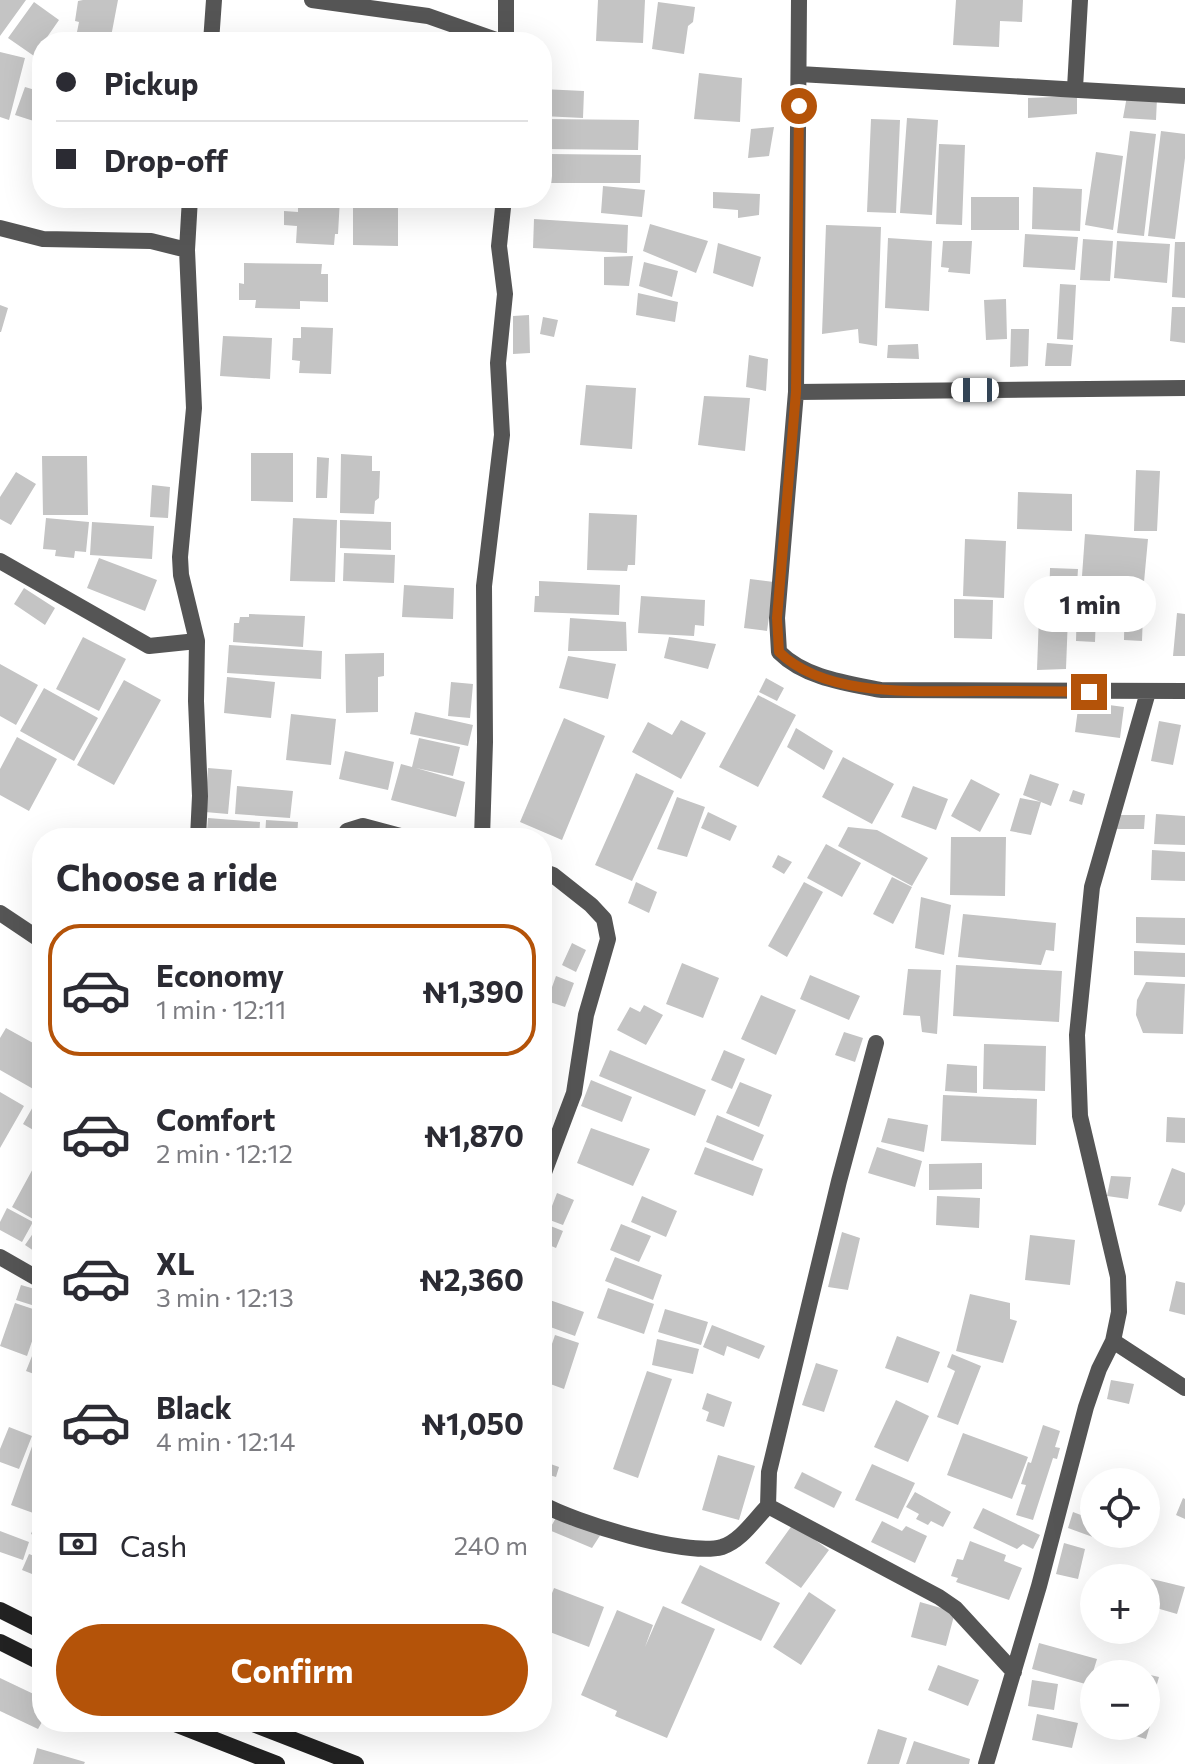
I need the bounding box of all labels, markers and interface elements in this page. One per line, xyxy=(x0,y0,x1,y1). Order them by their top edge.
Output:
text: Pickup xyxy=(104,64,198,101)
route start xyxy=(781,88,817,124)
text: Drop-off xyxy=(104,141,228,178)
car xyxy=(951,378,999,402)
callout: 1 min xyxy=(1023,576,1155,632)
text: 1 min xyxy=(1059,588,1121,619)
route end xyxy=(1071,674,1107,710)
text: Choose a ride xyxy=(56,854,277,898)
icon: car xyxy=(60,954,132,1026)
text: Economy xyxy=(156,956,284,993)
text: ₦1,390 xyxy=(422,972,524,1009)
text: 1 min · 12:11 xyxy=(156,993,286,1024)
icon: car xyxy=(60,1098,132,1170)
text: Comfort xyxy=(156,1100,275,1137)
text: ₦1,870 xyxy=(424,1116,524,1153)
text: 2 min · 12:12 xyxy=(156,1137,293,1168)
icon: car xyxy=(60,1242,132,1314)
text: XL xyxy=(156,1244,195,1281)
text: ₦2,360 xyxy=(419,1260,524,1297)
text: 3 min · 12:13 xyxy=(156,1281,294,1312)
icon: car xyxy=(60,1386,132,1458)
text: Black xyxy=(156,1388,232,1425)
text: ₦1,050 xyxy=(421,1404,524,1441)
text: 4 min · 12:14 xyxy=(156,1425,295,1456)
map controls xyxy=(1080,1468,1160,1740)
button: locate xyxy=(1080,1468,1160,1548)
icon: cash xyxy=(56,1522,100,1566)
text: Cash xyxy=(120,1526,187,1563)
text: 240 m xyxy=(454,1529,528,1560)
button: + xyxy=(1080,1564,1160,1644)
button: Confirm xyxy=(56,1624,528,1716)
button: − xyxy=(1080,1660,1160,1740)

